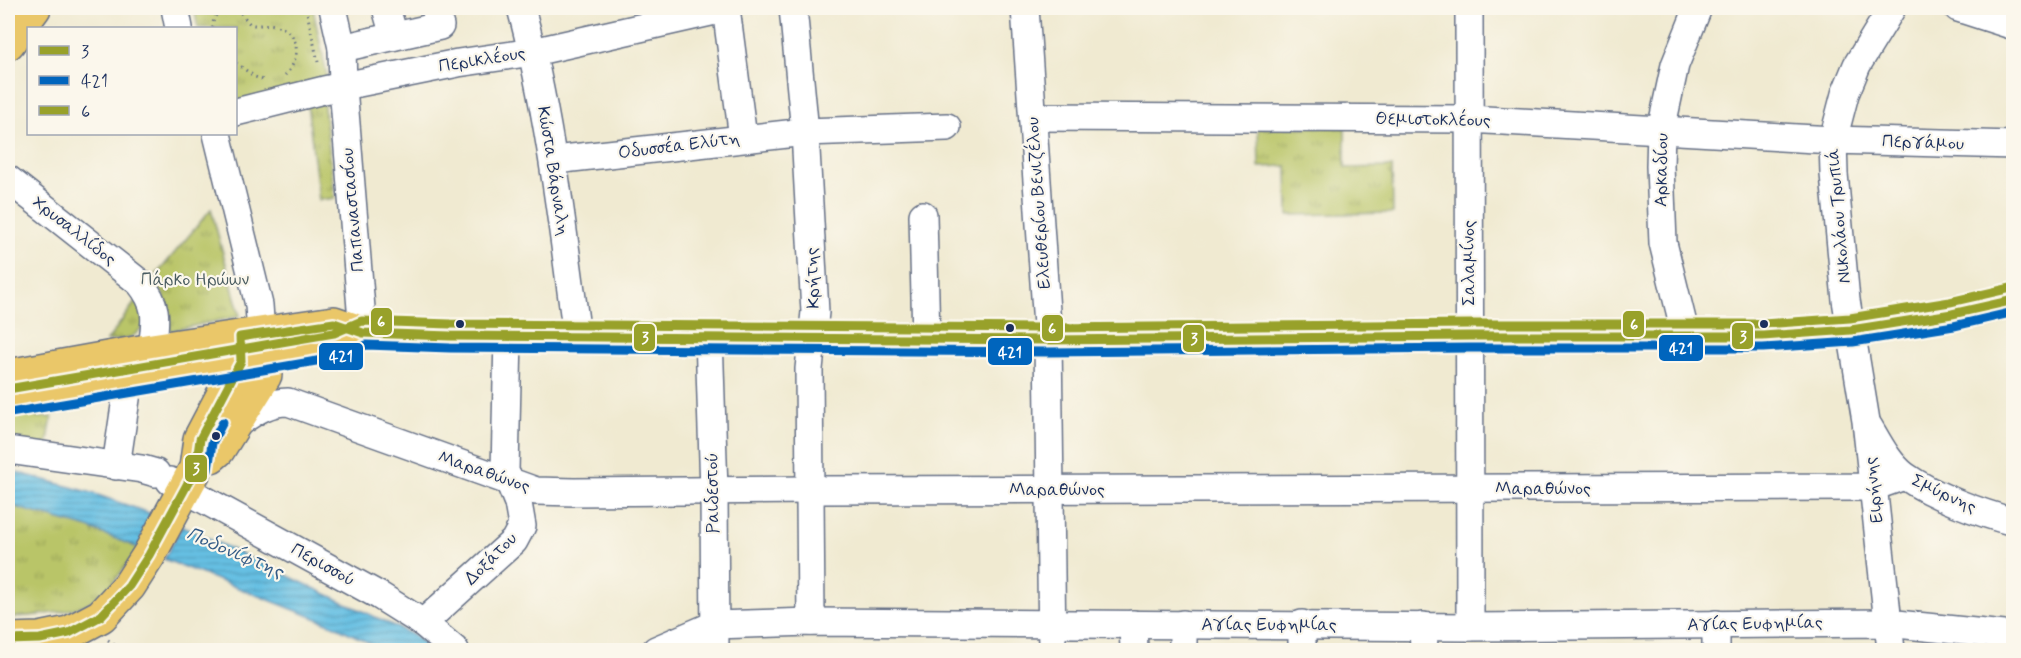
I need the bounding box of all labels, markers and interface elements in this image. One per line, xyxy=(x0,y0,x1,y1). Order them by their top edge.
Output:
legend xyxy=(27,27,237,135)
text: 3 xyxy=(81,40,89,64)
street label: Περικλέους xyxy=(437,40,527,79)
text: 421 xyxy=(81,70,108,94)
text: 6 xyxy=(81,100,90,124)
street label: Κώστα Βάρναλη xyxy=(531,105,575,237)
street label: Θεμιστοκλέους xyxy=(1375,106,1491,133)
street label: Ελευθερίου Βενιζέλου xyxy=(1020,116,1057,290)
street label: Οδυσσέα Ελύτη xyxy=(617,126,741,165)
street label: Περγάμου xyxy=(1881,130,1965,156)
street label: Αρκαδίου xyxy=(1649,133,1675,207)
street label: Παπαναστασίου xyxy=(336,147,370,273)
street label: Νικολάου Τρυπιά xyxy=(1821,147,1857,285)
street label: Χρυσαλλίδος xyxy=(27,191,121,272)
street label: Σαλαμίνος xyxy=(1457,220,1481,306)
street label: Κρήτης xyxy=(800,247,826,309)
park label: Πάρκο Ηρώων xyxy=(141,268,249,292)
line badge: 6 xyxy=(370,307,393,336)
line badge: 6 xyxy=(1622,310,1645,338)
text: 6 xyxy=(377,312,385,333)
line badge: 6 xyxy=(1041,314,1064,342)
text: 6 xyxy=(1630,315,1638,336)
unlabelled marker xyxy=(454,318,466,330)
unlabelled marker xyxy=(1758,318,1770,330)
text: 6 xyxy=(1048,319,1056,340)
unlabelled marker xyxy=(1004,322,1016,334)
line badge: 3 xyxy=(1731,322,1754,350)
line badge: 3 xyxy=(633,323,656,352)
line badge: 3 xyxy=(1182,324,1205,353)
text: 3 xyxy=(1739,327,1747,348)
text: 3 xyxy=(641,328,649,349)
text: 3 xyxy=(1190,329,1198,350)
line badge: 421 xyxy=(1658,334,1704,362)
line badge: 421 xyxy=(987,337,1033,366)
text: 421 xyxy=(1669,339,1693,360)
line badge: 421 xyxy=(318,342,364,371)
text: 421 xyxy=(998,343,1022,364)
text: 421 xyxy=(329,347,353,368)
unlabelled marker xyxy=(210,430,222,442)
street label: Μαραθώνος xyxy=(435,445,533,499)
street label: Ραιδεστού xyxy=(700,452,726,534)
line badge: 3 xyxy=(184,454,208,483)
street label: Ειρήνης xyxy=(1859,455,1889,524)
text: 3 xyxy=(192,459,200,480)
street label: Σμύρνης xyxy=(1908,468,1981,520)
street label: Μαραθώνος xyxy=(1495,477,1591,501)
street label: Μαραθώνος xyxy=(1009,478,1105,502)
water label: Ποδονίφτης xyxy=(182,520,289,586)
street label: Δοξάτου xyxy=(459,527,523,591)
street label: Περισσού xyxy=(287,538,359,592)
street label: Αγίας Ευφημίας xyxy=(1687,611,1823,637)
street label: Αγίας Ευφημίας xyxy=(1201,613,1337,637)

